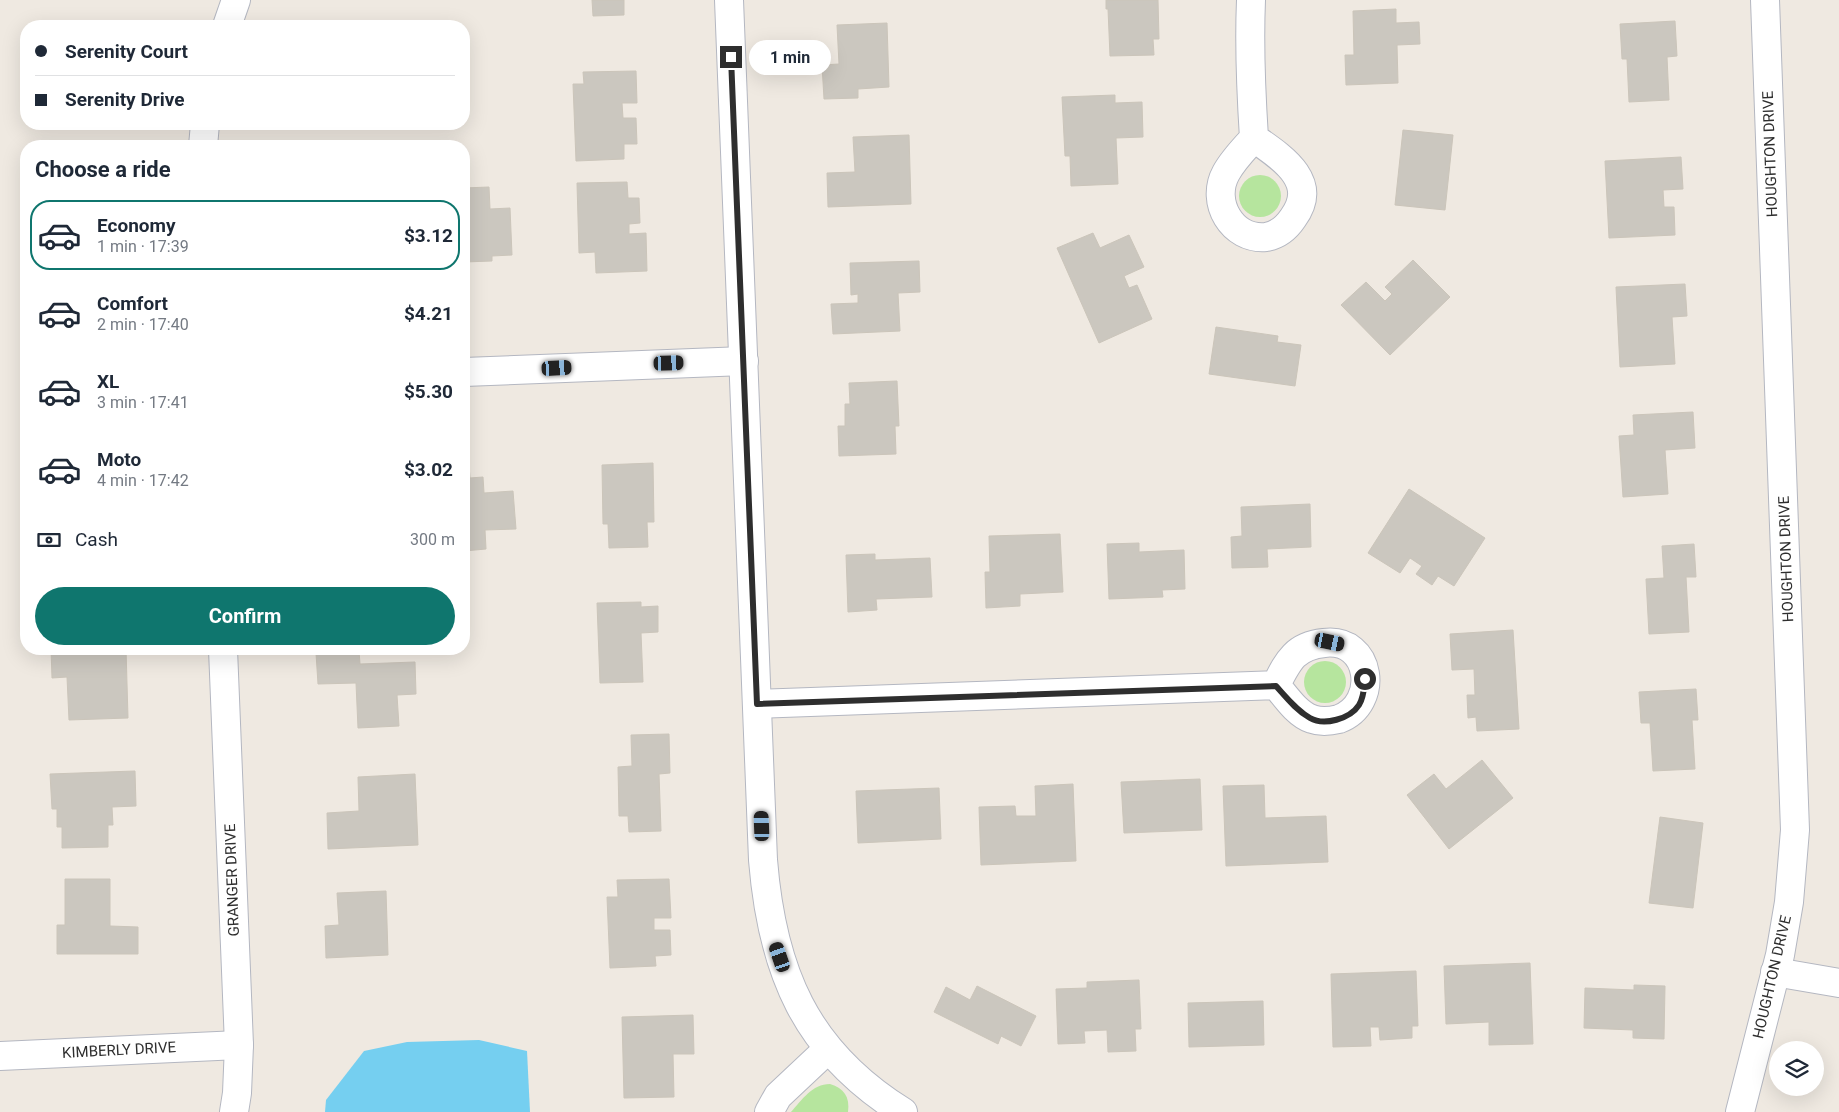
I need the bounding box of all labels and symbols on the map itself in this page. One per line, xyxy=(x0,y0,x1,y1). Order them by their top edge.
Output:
callout: 1 min xyxy=(748,40,831,74)
route end xyxy=(720,46,742,68)
street label: HOUGHTON DRIVE xyxy=(1759,90,1781,217)
car xyxy=(653,355,684,371)
car xyxy=(541,360,572,376)
street label: HOUGHTON DRIVE xyxy=(1775,495,1797,622)
car xyxy=(1313,632,1346,652)
route start xyxy=(1354,668,1376,690)
car xyxy=(753,811,770,841)
street label: GRANGER DRIVE xyxy=(221,823,243,937)
street label: HOUGHTON DRIVE xyxy=(1749,913,1795,1041)
car xyxy=(768,940,791,974)
street label: KIMBERLY DRIVE xyxy=(62,1038,177,1062)

